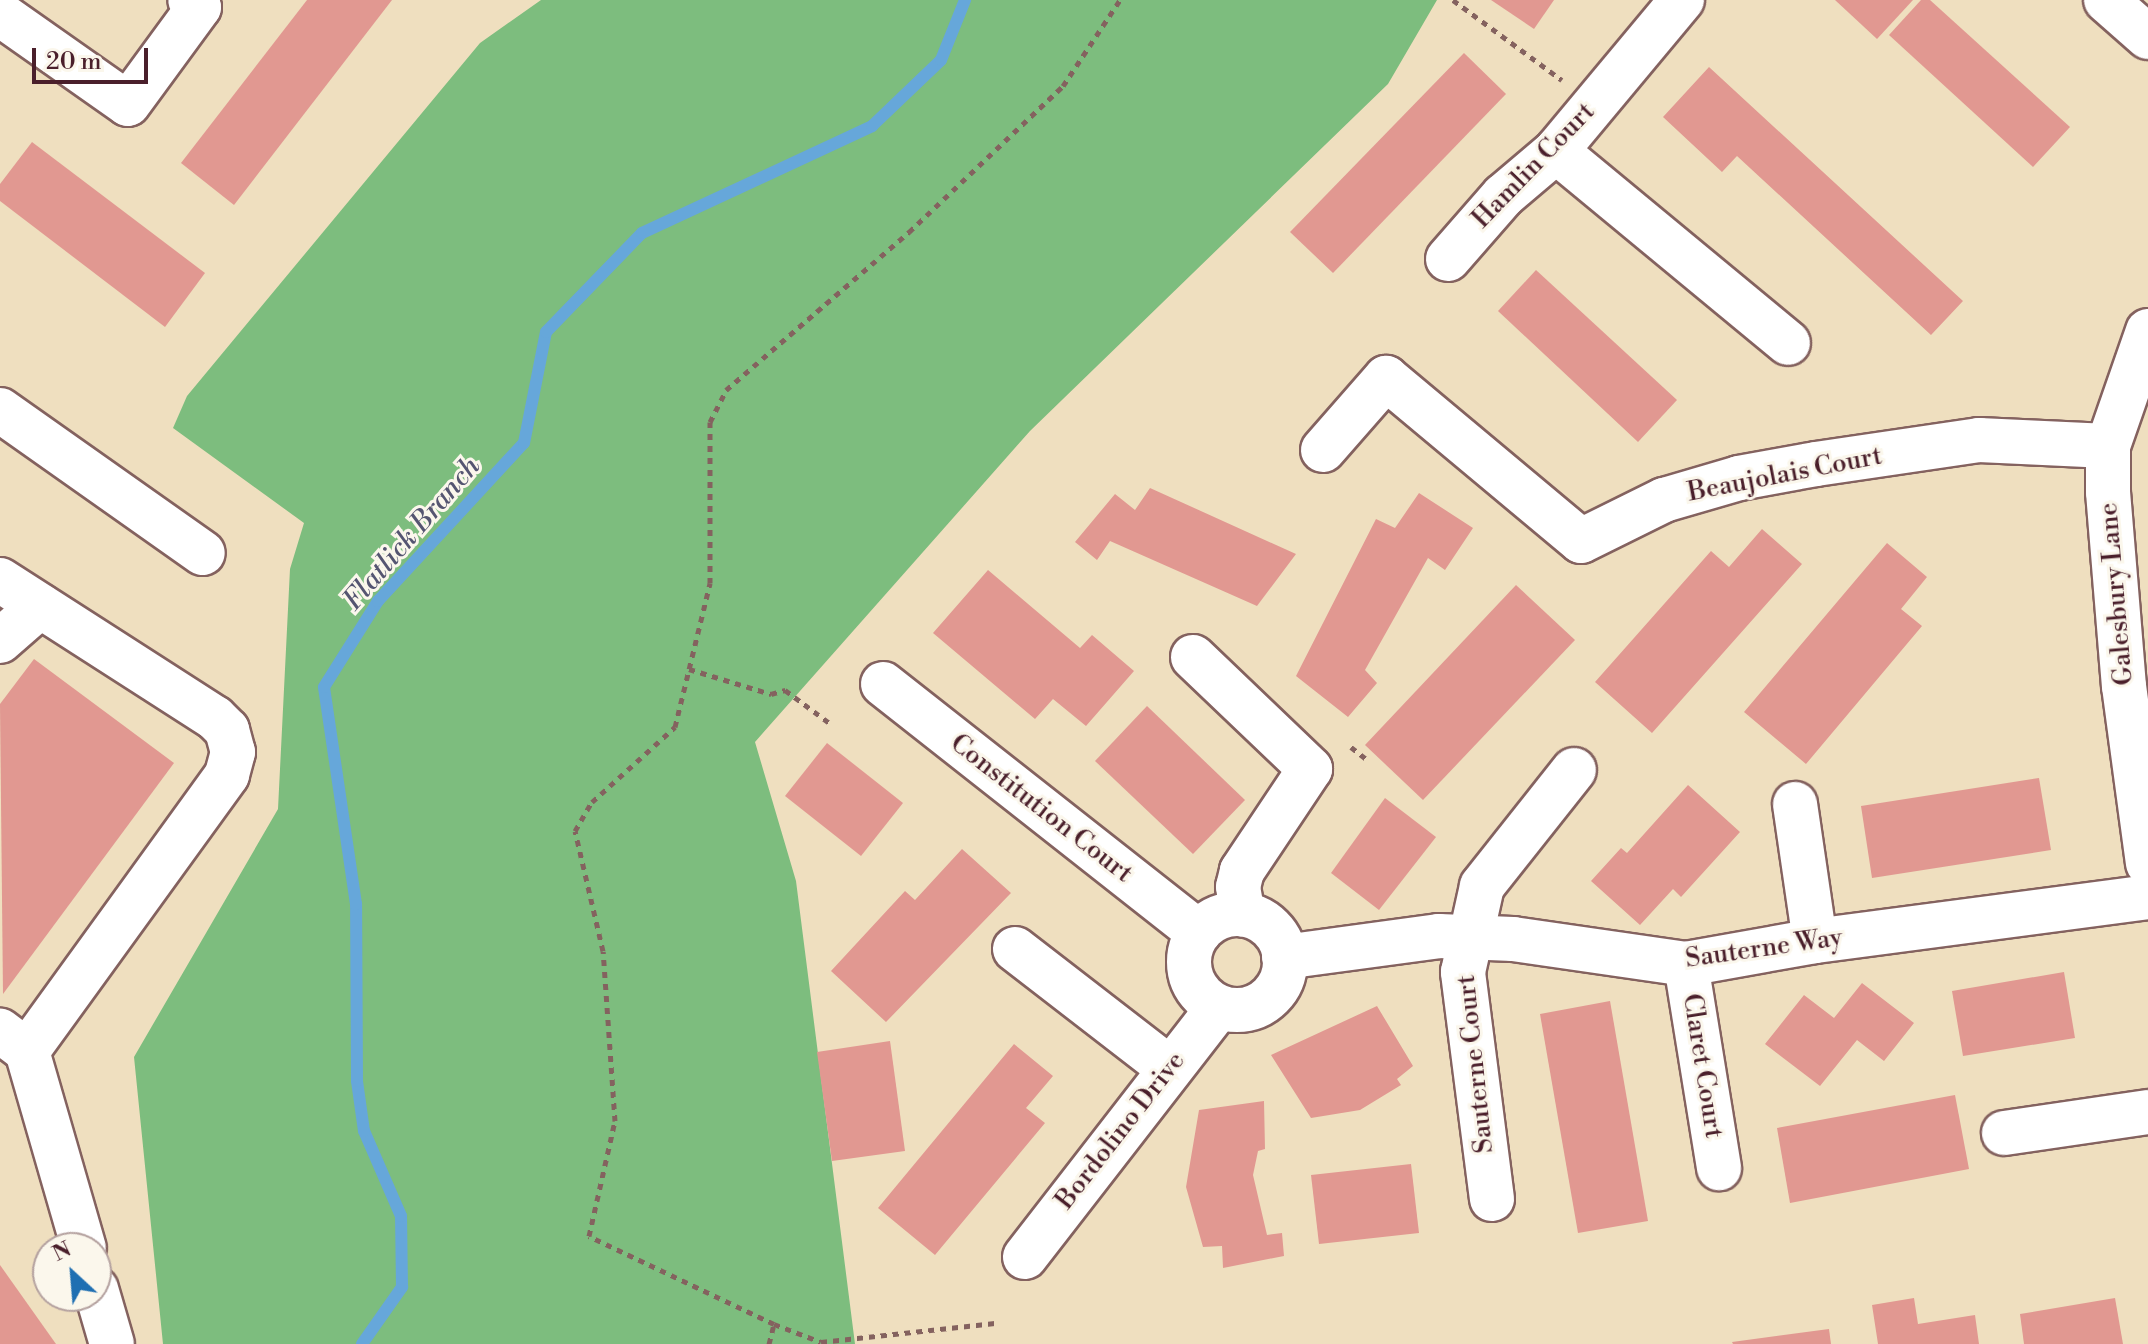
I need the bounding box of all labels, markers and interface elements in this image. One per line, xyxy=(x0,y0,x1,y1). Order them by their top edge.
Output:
scale bar xyxy=(36,32,152,82)
text: 20 m xyxy=(46,47,102,77)
street label: Hamlin Court xyxy=(1466,97,1602,235)
street label: Beaujolais Court xyxy=(1685,441,1885,509)
water label: Flatlick Branch xyxy=(336,450,488,618)
street label: Galesbury Lane xyxy=(2093,501,2141,687)
street label: Constitution Court xyxy=(944,728,1138,890)
street label: Sauterne Way xyxy=(1684,923,1844,975)
street label: Sauterne Court xyxy=(1451,973,1501,1155)
street label: Claret Court xyxy=(1675,992,1729,1140)
street label: Bordolino Drive xyxy=(1050,1046,1192,1216)
north arrow xyxy=(32,1232,112,1312)
text: N xyxy=(48,1236,76,1268)

